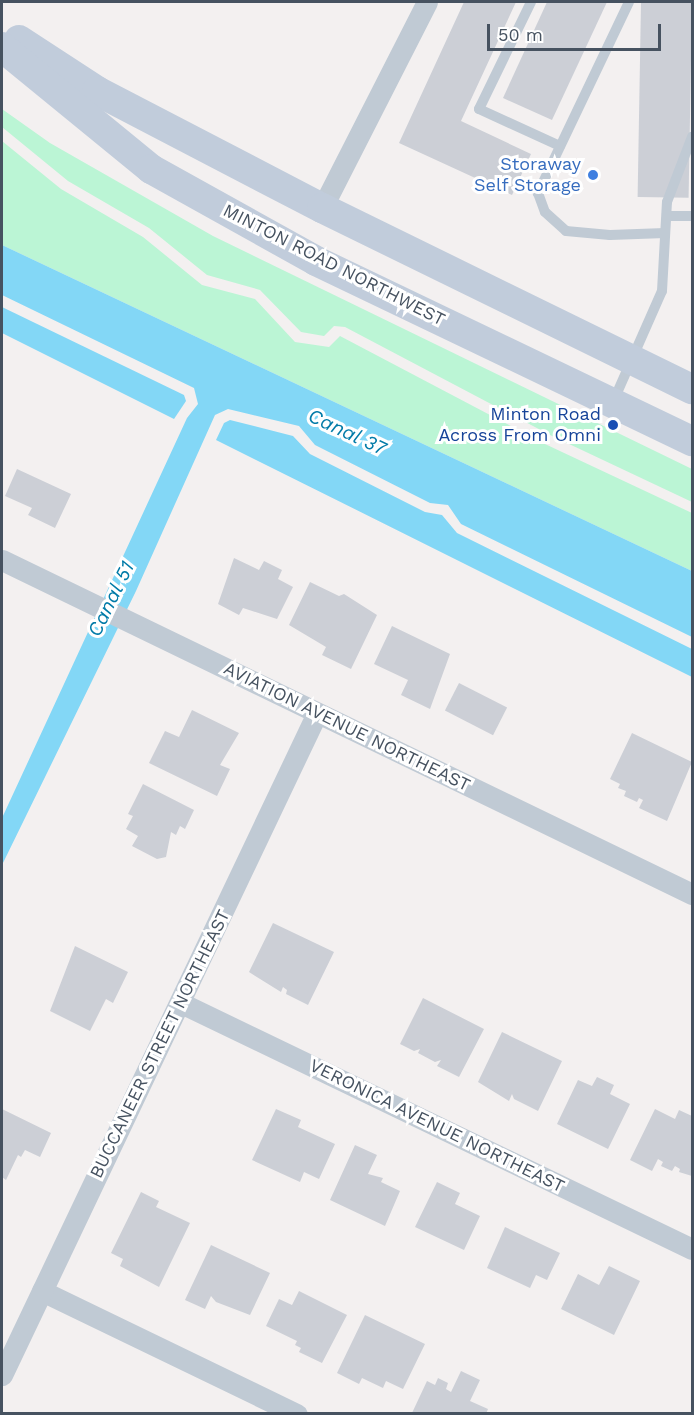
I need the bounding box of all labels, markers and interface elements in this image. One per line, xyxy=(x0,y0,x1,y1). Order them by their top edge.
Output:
scale bar xyxy=(490,12,664,50)
text: 50 m xyxy=(498,24,543,45)
place label: Storaway Self Storage xyxy=(473,154,581,196)
marker: Storaway Self Storage xyxy=(586,168,600,182)
street label: MINTON ROAD NORTHWEST xyxy=(219,200,449,330)
water label: Canal 37 xyxy=(304,403,390,461)
place label: Minton Road Across From Omni xyxy=(438,404,601,446)
marker: Minton Road Across From Omni xyxy=(606,418,620,432)
water label: Canal 51 xyxy=(82,557,140,641)
street label: AVIATION AVENUE NORTHEAST xyxy=(220,658,474,796)
street label: BUCCANEER STREET NORTHEAST xyxy=(85,906,235,1182)
street label: VERONICA AVENUE NORTHEAST xyxy=(305,1054,569,1198)

